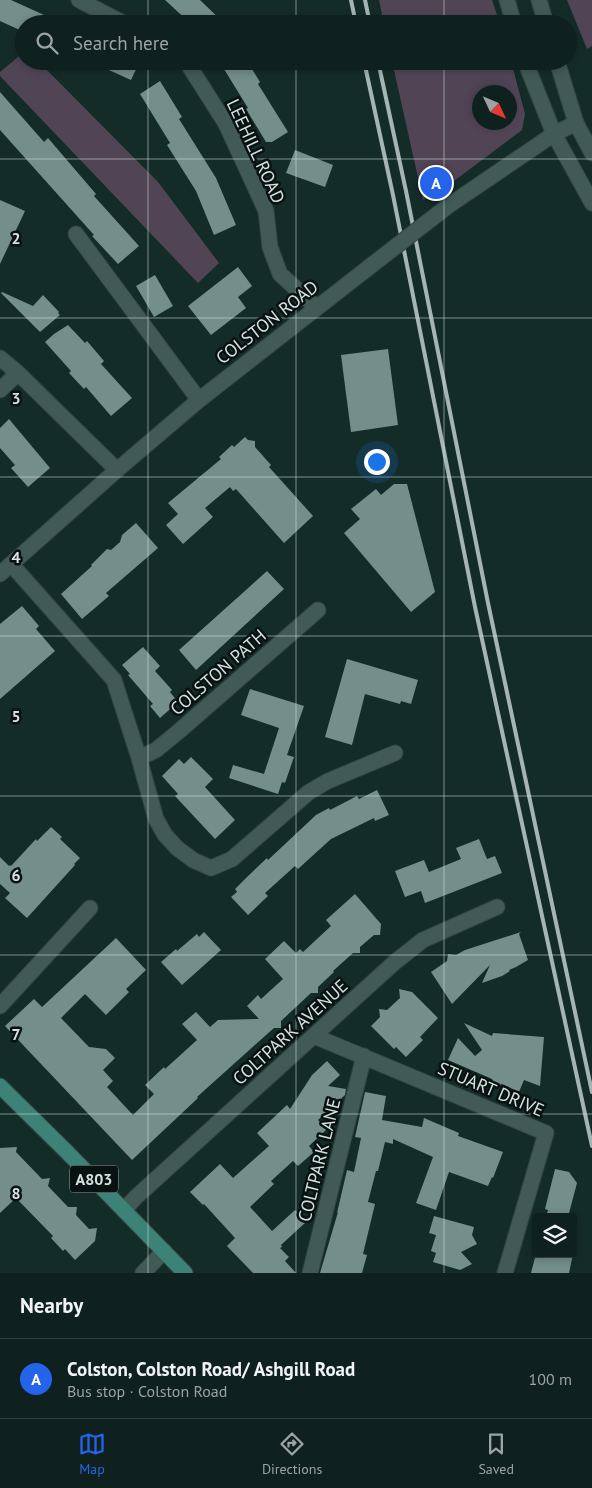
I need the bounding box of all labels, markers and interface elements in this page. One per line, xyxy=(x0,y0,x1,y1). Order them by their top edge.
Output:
search box xyxy=(15,15,577,70)
icon: search xyxy=(33,29,61,57)
text: Search here xyxy=(73,31,169,55)
north arrow xyxy=(472,85,517,130)
street label: LEEHILL ROAD xyxy=(222,95,290,207)
pin: A xyxy=(420,164,452,202)
text: 2 xyxy=(11,228,21,248)
street label: COLSTON ROAD xyxy=(211,275,323,369)
text: 3 xyxy=(11,388,21,408)
your location xyxy=(364,449,390,475)
text: 4 xyxy=(11,547,21,567)
street label: COLSTON PATH xyxy=(165,624,271,720)
text: 5 xyxy=(11,706,21,726)
text: 6 xyxy=(11,865,21,885)
street label: COLTPARK AVENUE xyxy=(228,974,352,1090)
text: 7 xyxy=(11,1024,21,1044)
street label: STUART DRIVE xyxy=(434,1056,548,1122)
street label: COLTPARK LANE xyxy=(293,1096,345,1224)
road number: A803 xyxy=(70,1166,118,1192)
text: 8 xyxy=(11,1183,21,1203)
map controls xyxy=(532,1213,577,1258)
button: layers xyxy=(532,1213,577,1258)
text: Nearby xyxy=(20,1292,83,1319)
text: Colston, Colston Road/ Ashgill Road xyxy=(67,1357,355,1381)
text: A xyxy=(31,1369,41,1389)
text: 100 m xyxy=(529,1369,572,1389)
text: Bus stop · Colston Road xyxy=(67,1381,227,1401)
tab: Map xyxy=(78,1430,106,1478)
tab: Directions xyxy=(262,1430,322,1478)
tab: Saved xyxy=(478,1430,514,1478)

